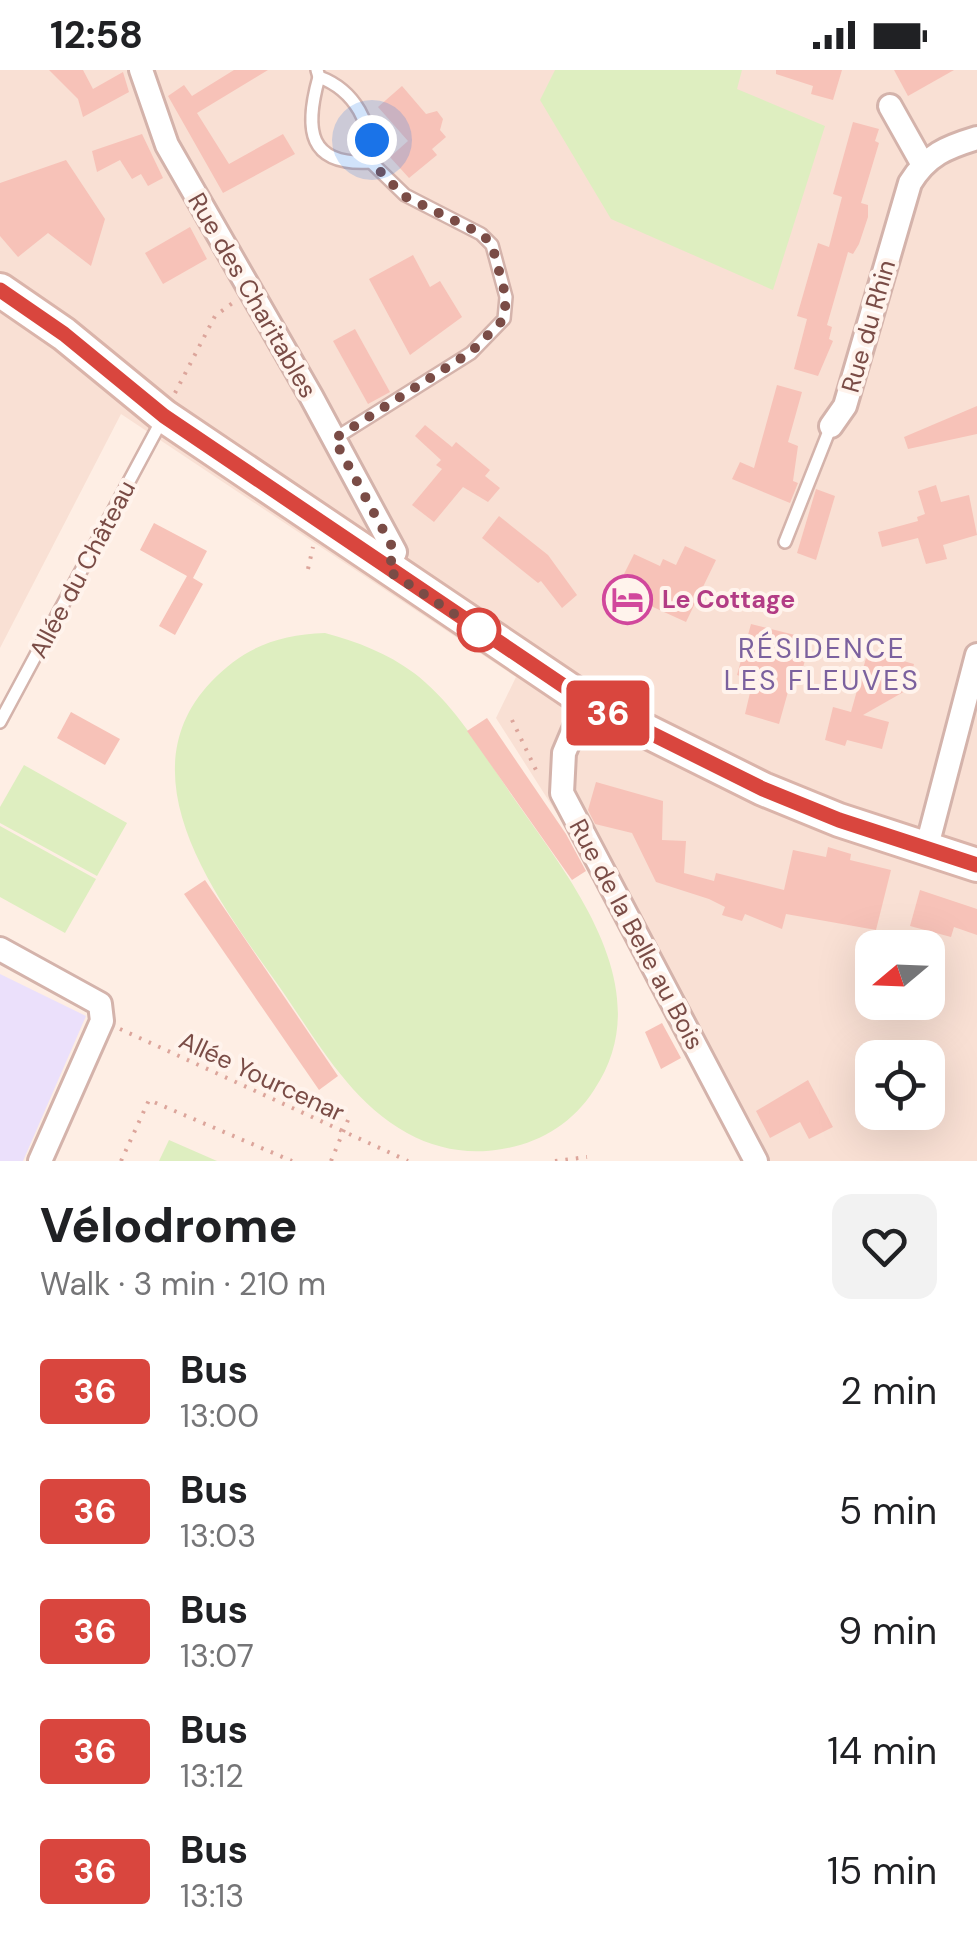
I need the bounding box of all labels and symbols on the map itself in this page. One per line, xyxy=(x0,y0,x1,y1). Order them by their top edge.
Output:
your location xyxy=(347,115,397,165)
street label: Rue des Charitables xyxy=(180,187,325,404)
street label: Rue du Rhin xyxy=(834,256,903,396)
street label: Allée du Château xyxy=(22,475,143,664)
hotel icon: Le Cottage xyxy=(601,573,653,625)
place label: Le Cottage xyxy=(662,583,795,616)
unlabelled marker xyxy=(458,609,500,651)
district label: RÉSIDENCE LES FLEUVES xyxy=(724,630,920,699)
line badge: 36 xyxy=(563,680,653,746)
street label: Rue de la Belle au Bois xyxy=(562,813,711,1055)
north arrow xyxy=(855,930,945,1020)
street label: Allée Yourcenar xyxy=(174,1024,350,1129)

